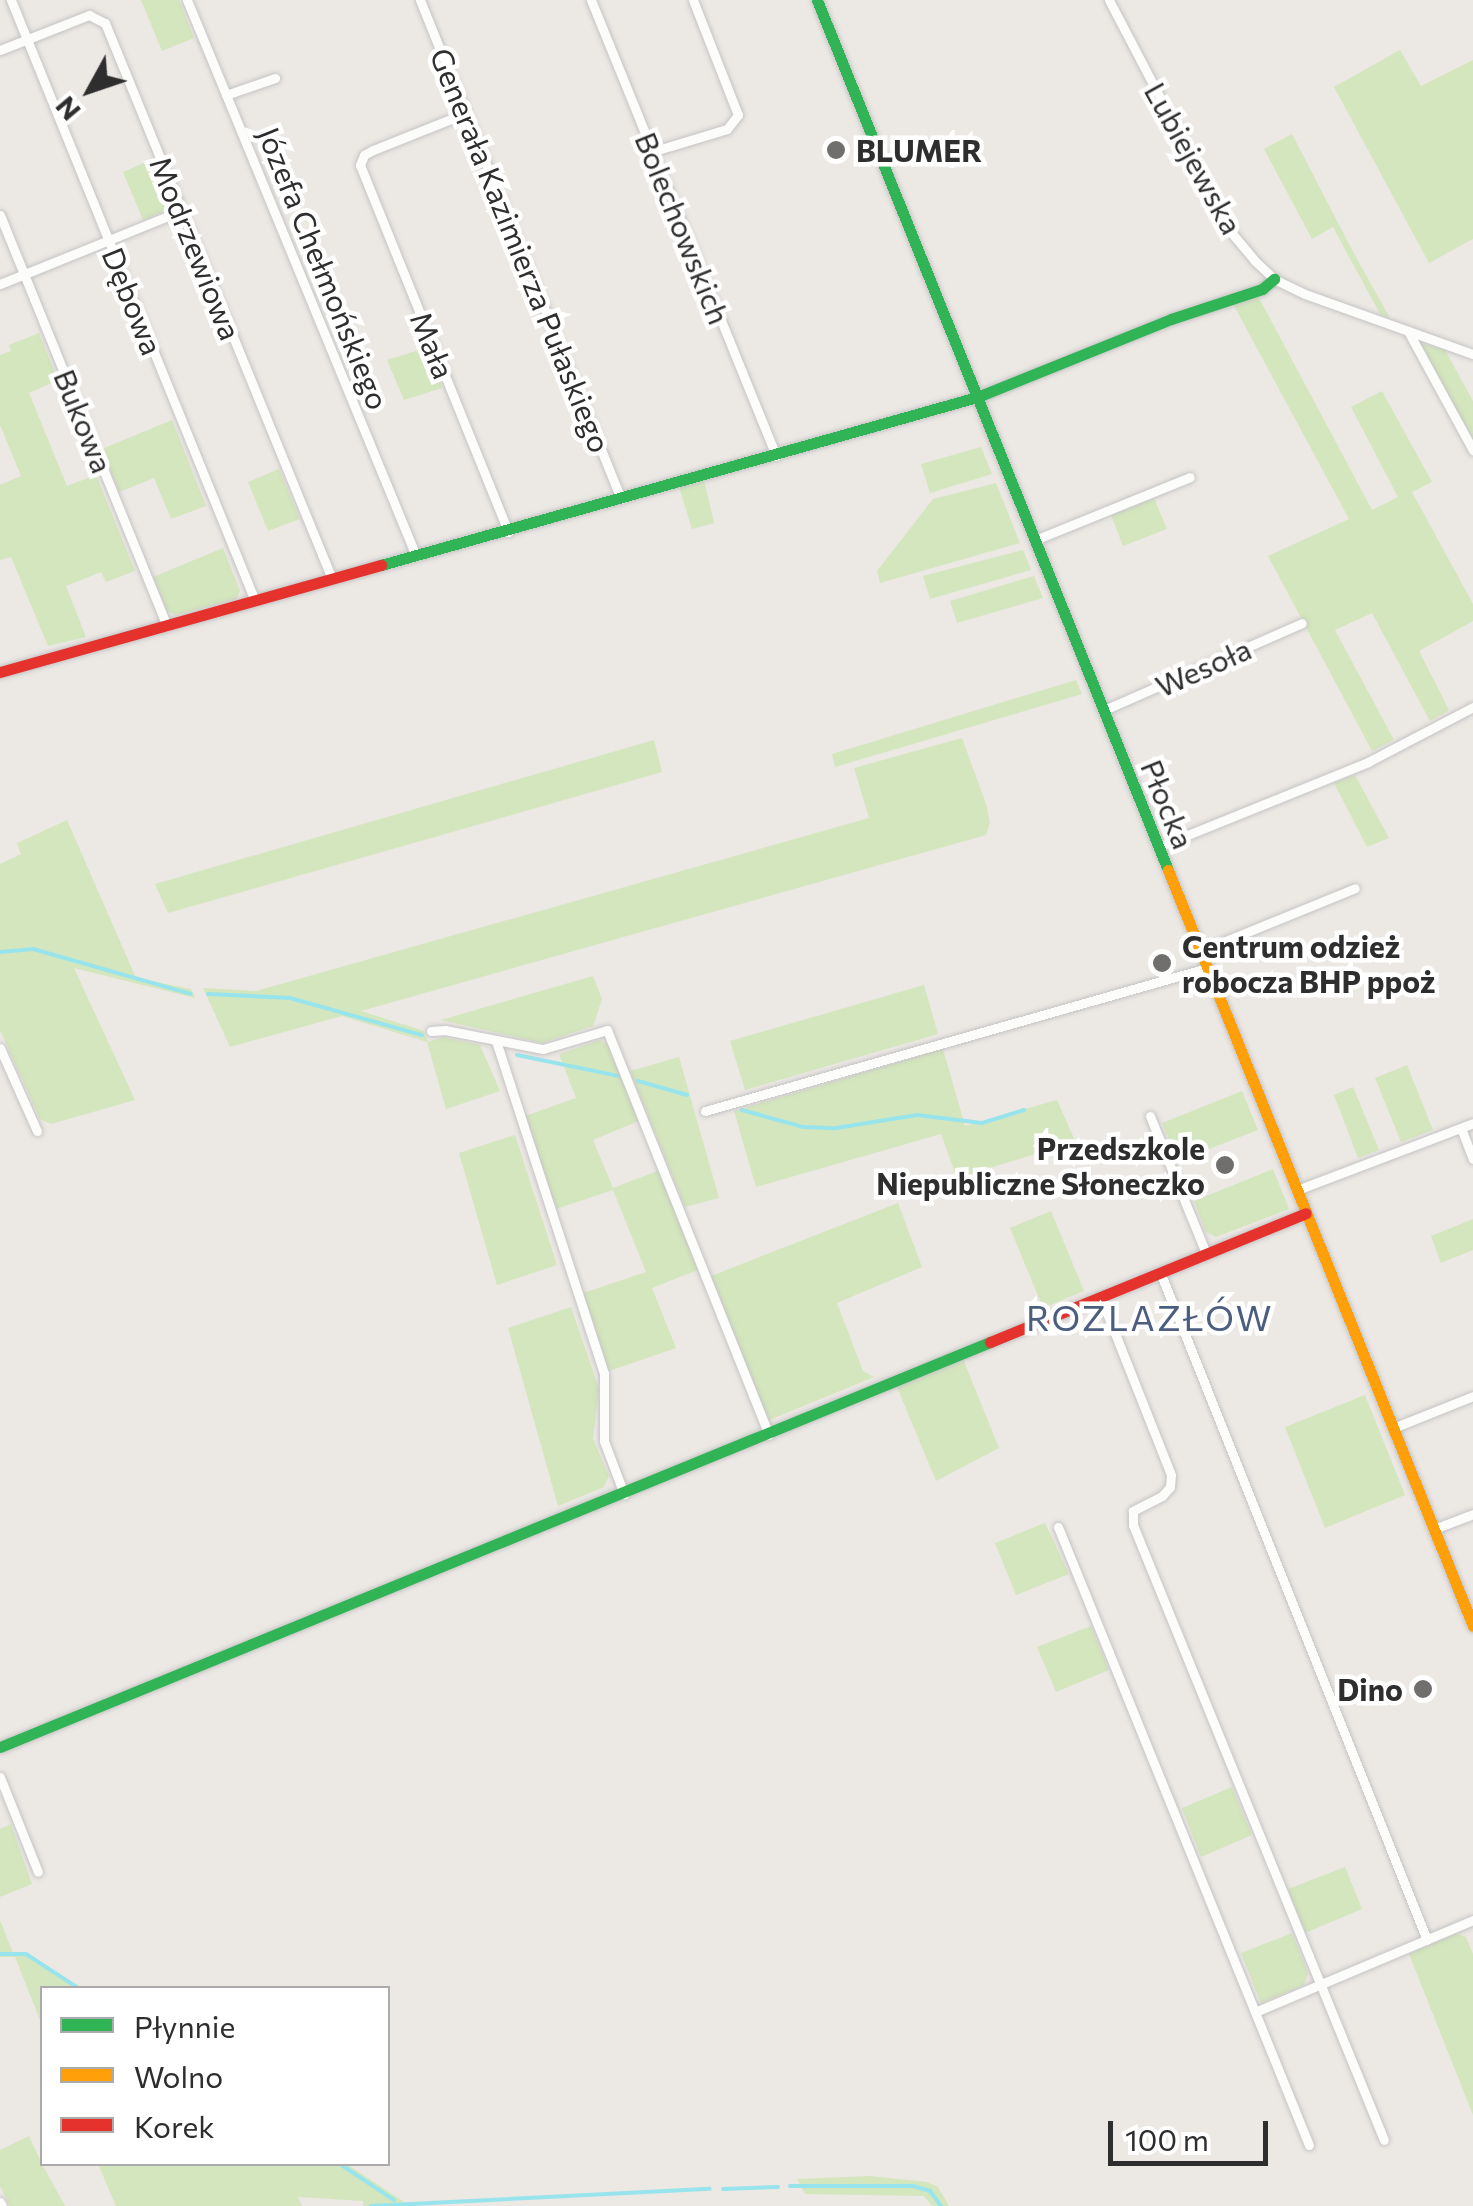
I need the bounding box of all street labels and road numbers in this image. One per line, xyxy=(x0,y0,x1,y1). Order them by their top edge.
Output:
street label: Generała Kazimierza Pułaskiego xyxy=(423,43,619,457)
street label: Lubiejewska xyxy=(1138,76,1250,240)
street label: Józefa Chełmońskiego xyxy=(251,122,397,414)
street label: Bolechowskich xyxy=(628,127,738,329)
street label: Modrzewiowa xyxy=(143,151,249,345)
street label: Dębowa xyxy=(95,242,171,360)
street label: Mała xyxy=(403,306,463,384)
street label: Bukowa xyxy=(47,364,121,478)
street label: Wesoła xyxy=(1150,630,1256,704)
street label: Płocka xyxy=(1134,754,1202,854)

